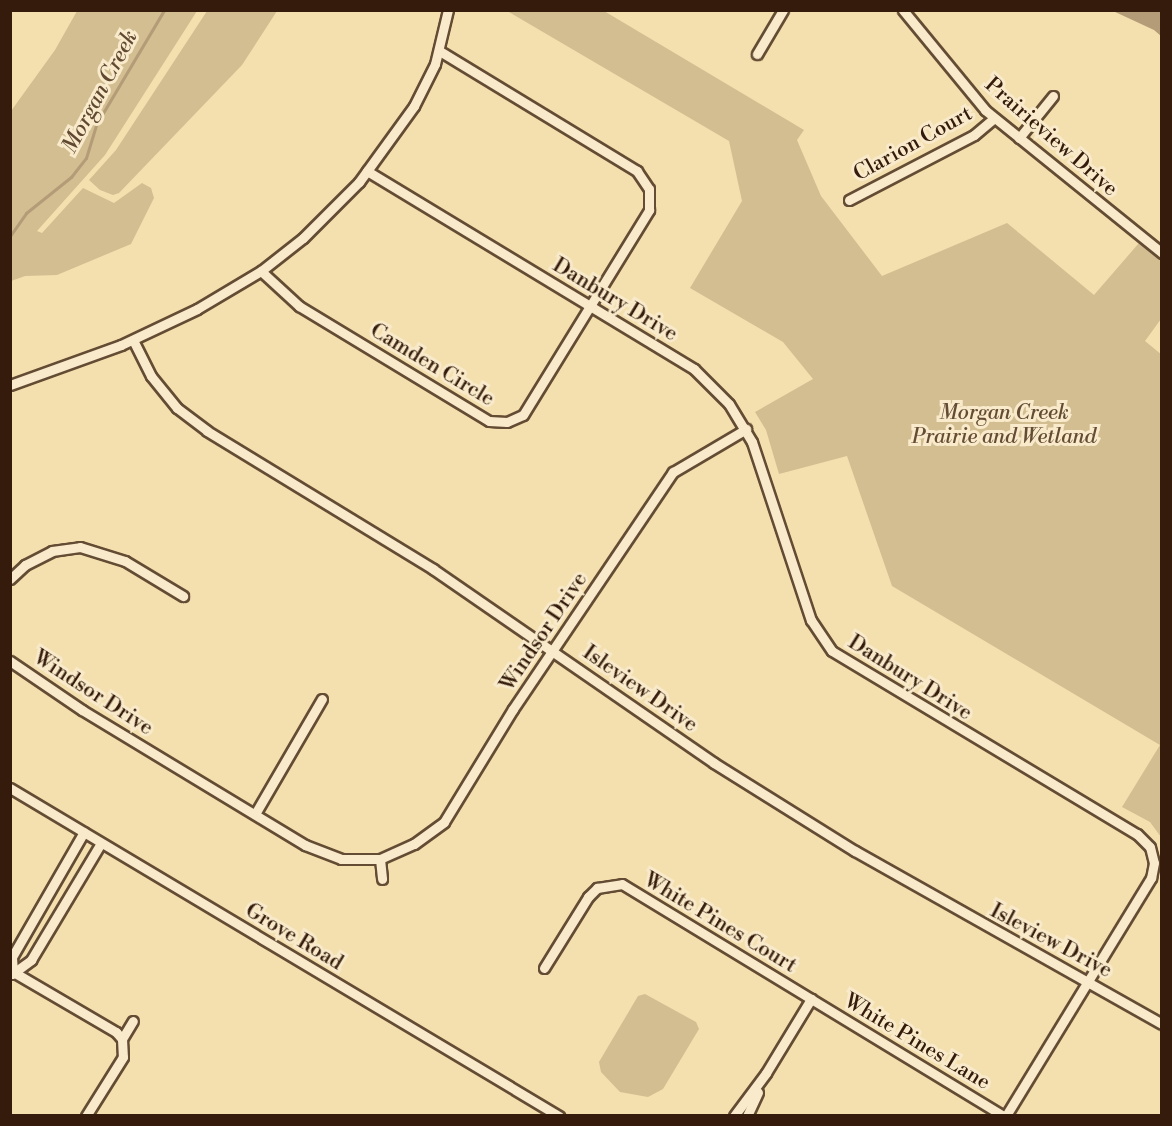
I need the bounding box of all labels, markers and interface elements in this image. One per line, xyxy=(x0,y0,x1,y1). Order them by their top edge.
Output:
water label: Morgan Creek xyxy=(57,26,143,158)
street label: Prairieview Drive xyxy=(979,72,1123,202)
street label: Clarion Court xyxy=(849,101,977,187)
street label: Danbury Drive xyxy=(548,253,682,347)
street label: Camden Circle xyxy=(365,318,499,412)
park label: Morgan Creek Prairie and Wetland xyxy=(912,400,1096,450)
street label: Windsor Drive xyxy=(495,568,593,696)
street label: Danbury Drive xyxy=(843,630,977,726)
street label: Isleview Drive xyxy=(578,640,702,738)
street label: Windsor Drive xyxy=(28,645,158,741)
street label: White Pines Court xyxy=(639,867,801,979)
street label: Grove Road xyxy=(241,898,347,976)
street label: Isleview Drive xyxy=(986,898,1116,984)
street label: White Pines Lane xyxy=(839,988,995,1096)

